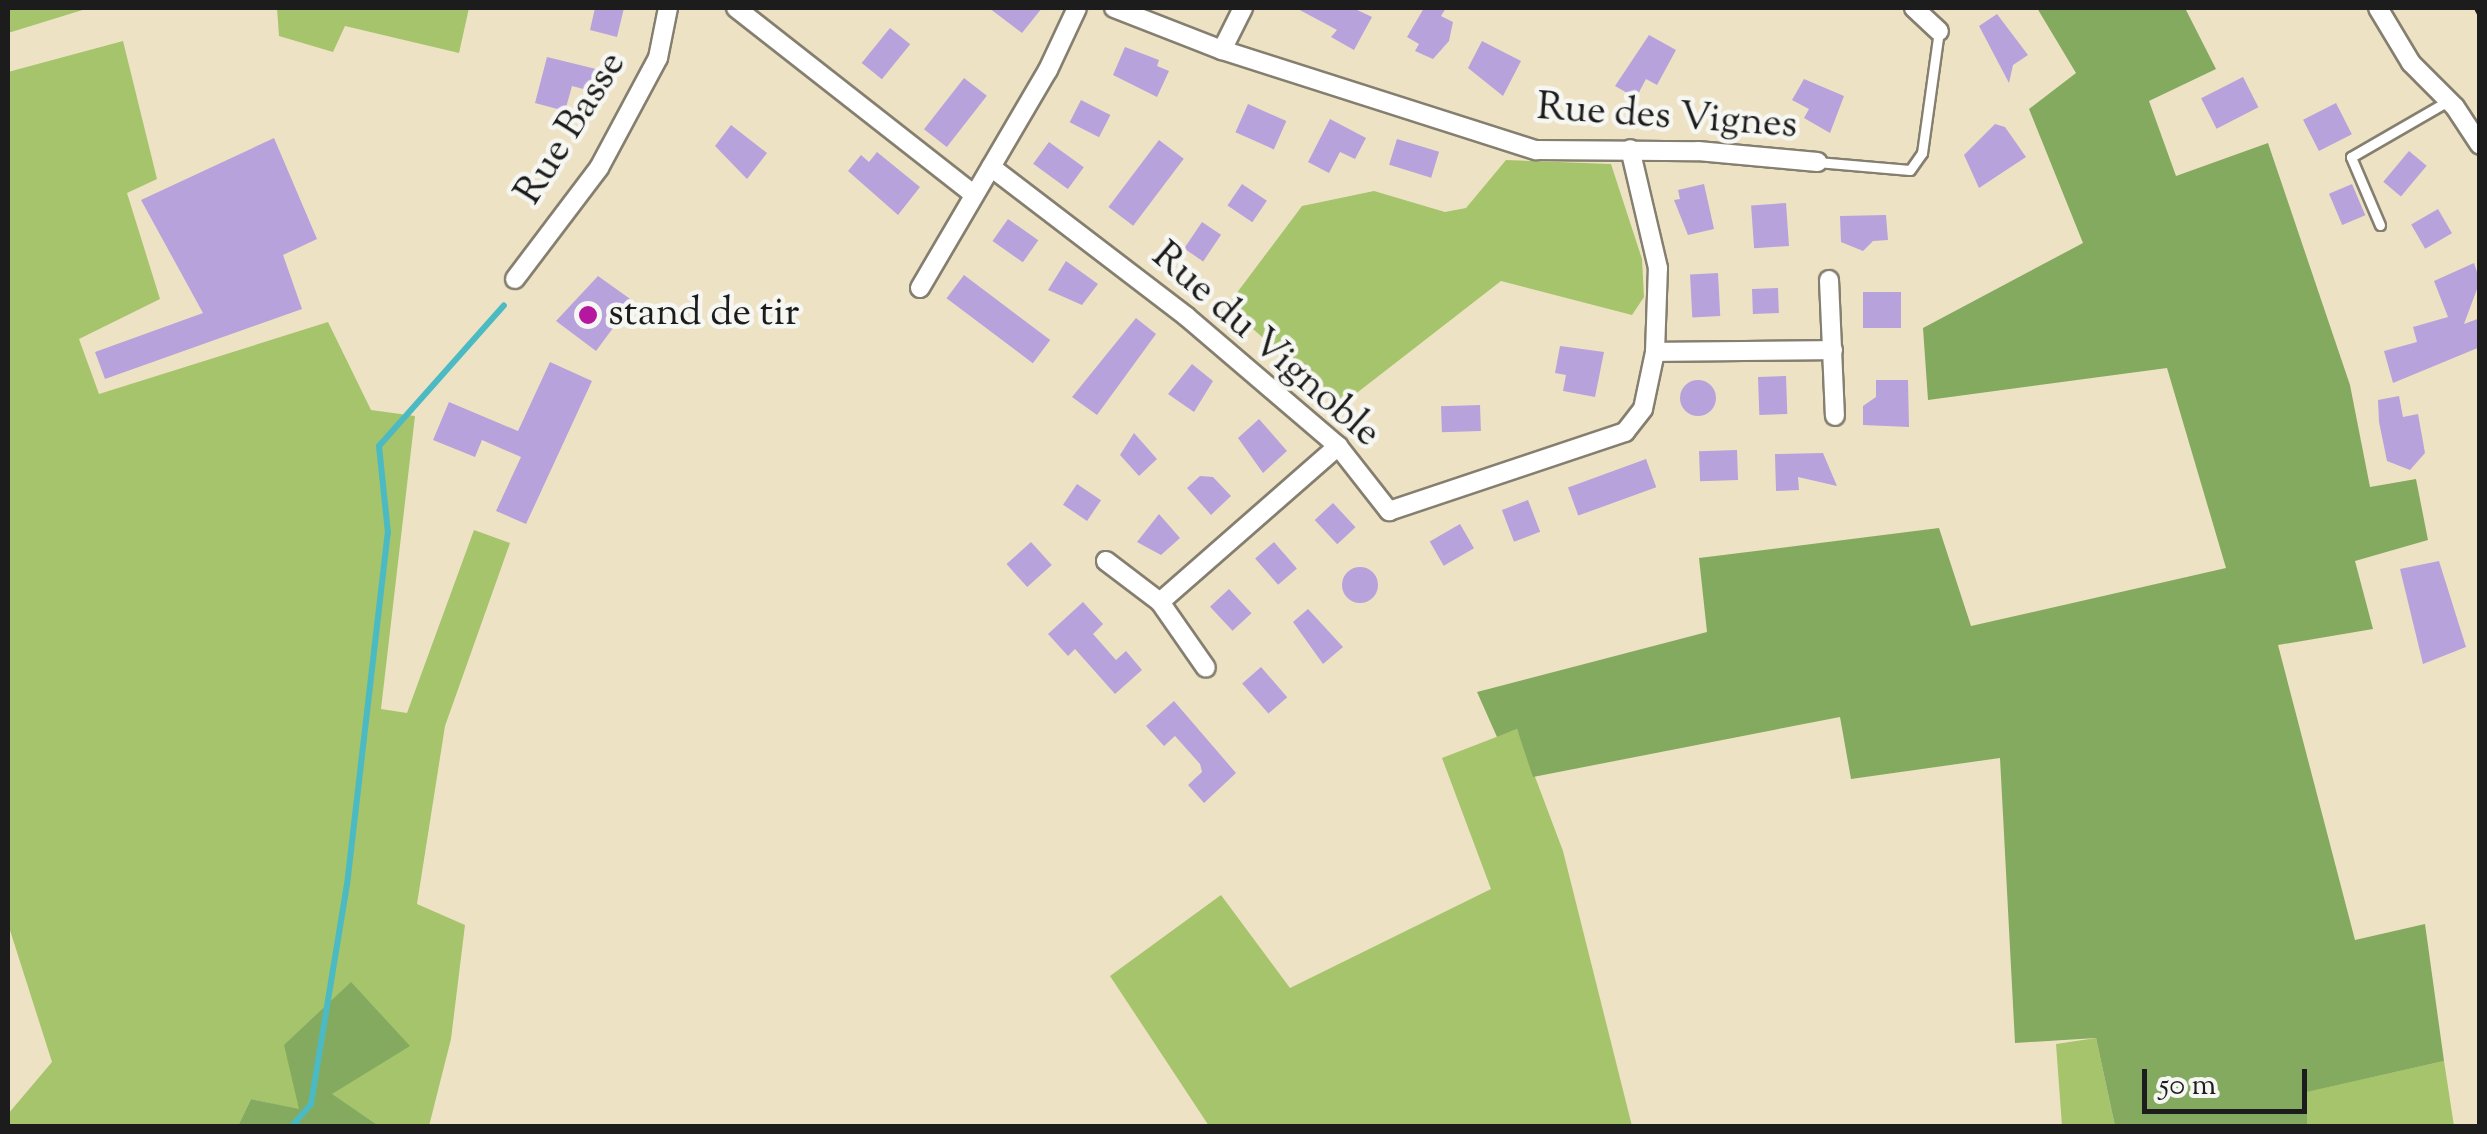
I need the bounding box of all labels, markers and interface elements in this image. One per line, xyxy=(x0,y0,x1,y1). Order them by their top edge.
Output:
street label: Rue Basse xyxy=(506,44,638,214)
street label: Rue des Vignes xyxy=(1535,85,1799,151)
street label: Rue du Vignoble xyxy=(1141,233,1389,459)
place label: stand de tir xyxy=(608,291,799,339)
marker: stand de tir xyxy=(577,304,599,326)
scale bar xyxy=(2147,1049,2312,1111)
text: 50 m xyxy=(2159,1065,2216,1108)

